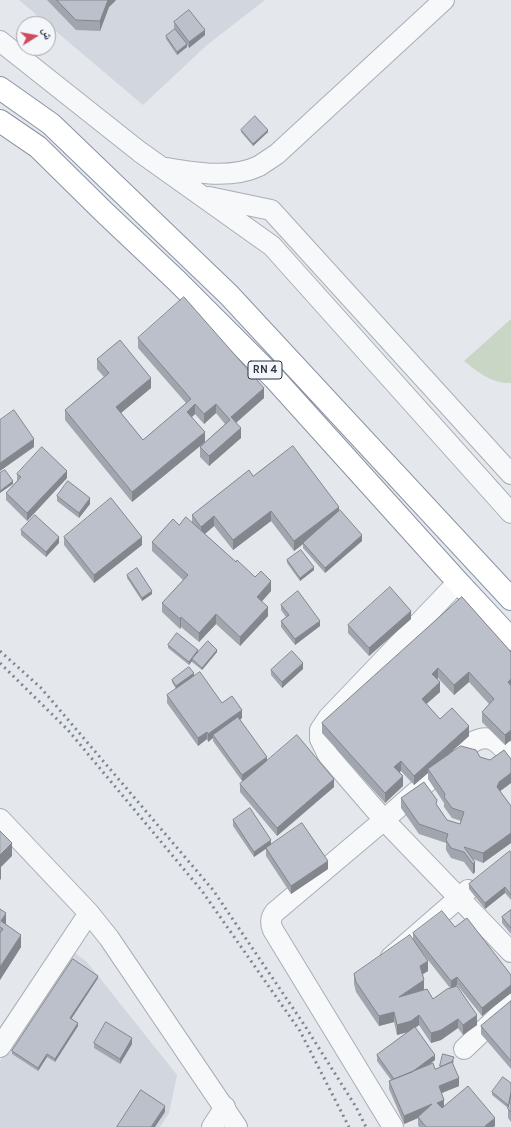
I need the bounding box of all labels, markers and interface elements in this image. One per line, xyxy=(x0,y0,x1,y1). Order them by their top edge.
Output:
north arrow xyxy=(16,16,56,56)
text: ش xyxy=(40,27,55,41)
road number: RN 4 xyxy=(248,361,282,379)

